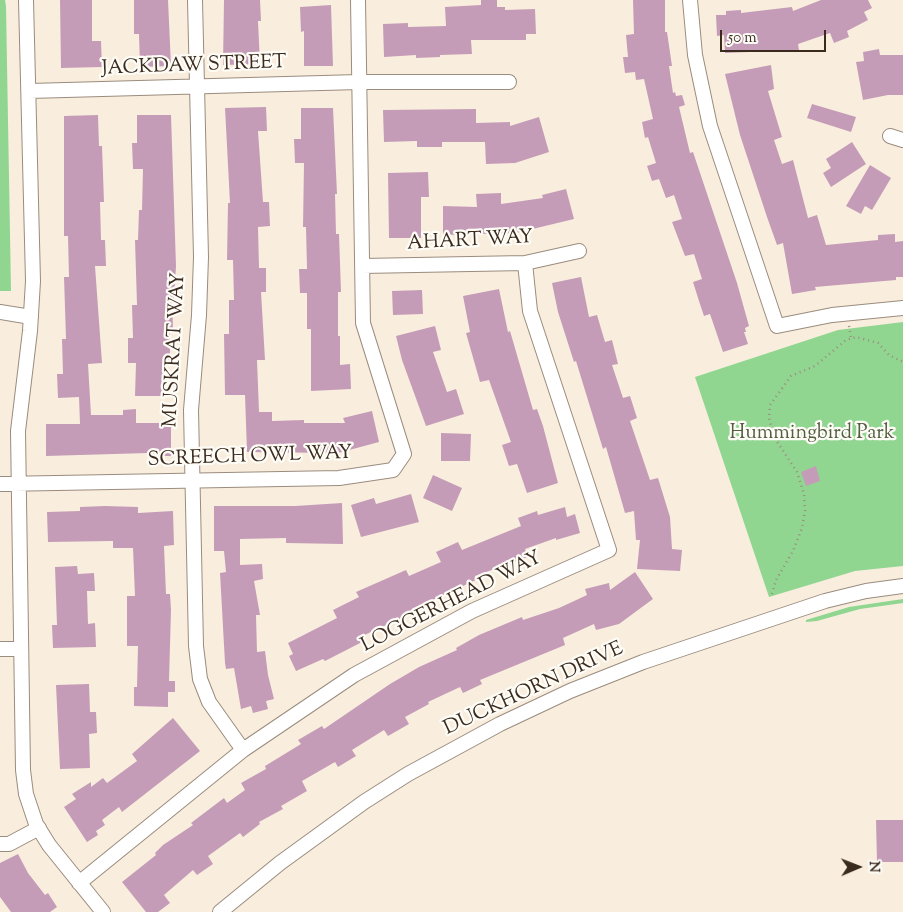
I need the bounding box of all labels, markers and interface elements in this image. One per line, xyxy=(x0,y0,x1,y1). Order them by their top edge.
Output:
scale bar xyxy=(723,20,829,52)
text: 50 m xyxy=(728,28,757,49)
street label: JACKDAW STREET xyxy=(101,52,287,82)
street label: AHART WAY xyxy=(406,227,534,257)
street label: MUSKRAT WAY xyxy=(160,272,192,428)
park label: Hummingbird Park xyxy=(729,423,895,447)
street label: SCREECH OWL WAY xyxy=(147,442,353,474)
street label: LOGGERHEAD WAY xyxy=(358,547,546,659)
street label: DUCKHORN DRIVE xyxy=(440,638,628,742)
north arrow xyxy=(833,842,883,892)
text: N xyxy=(863,861,883,873)

